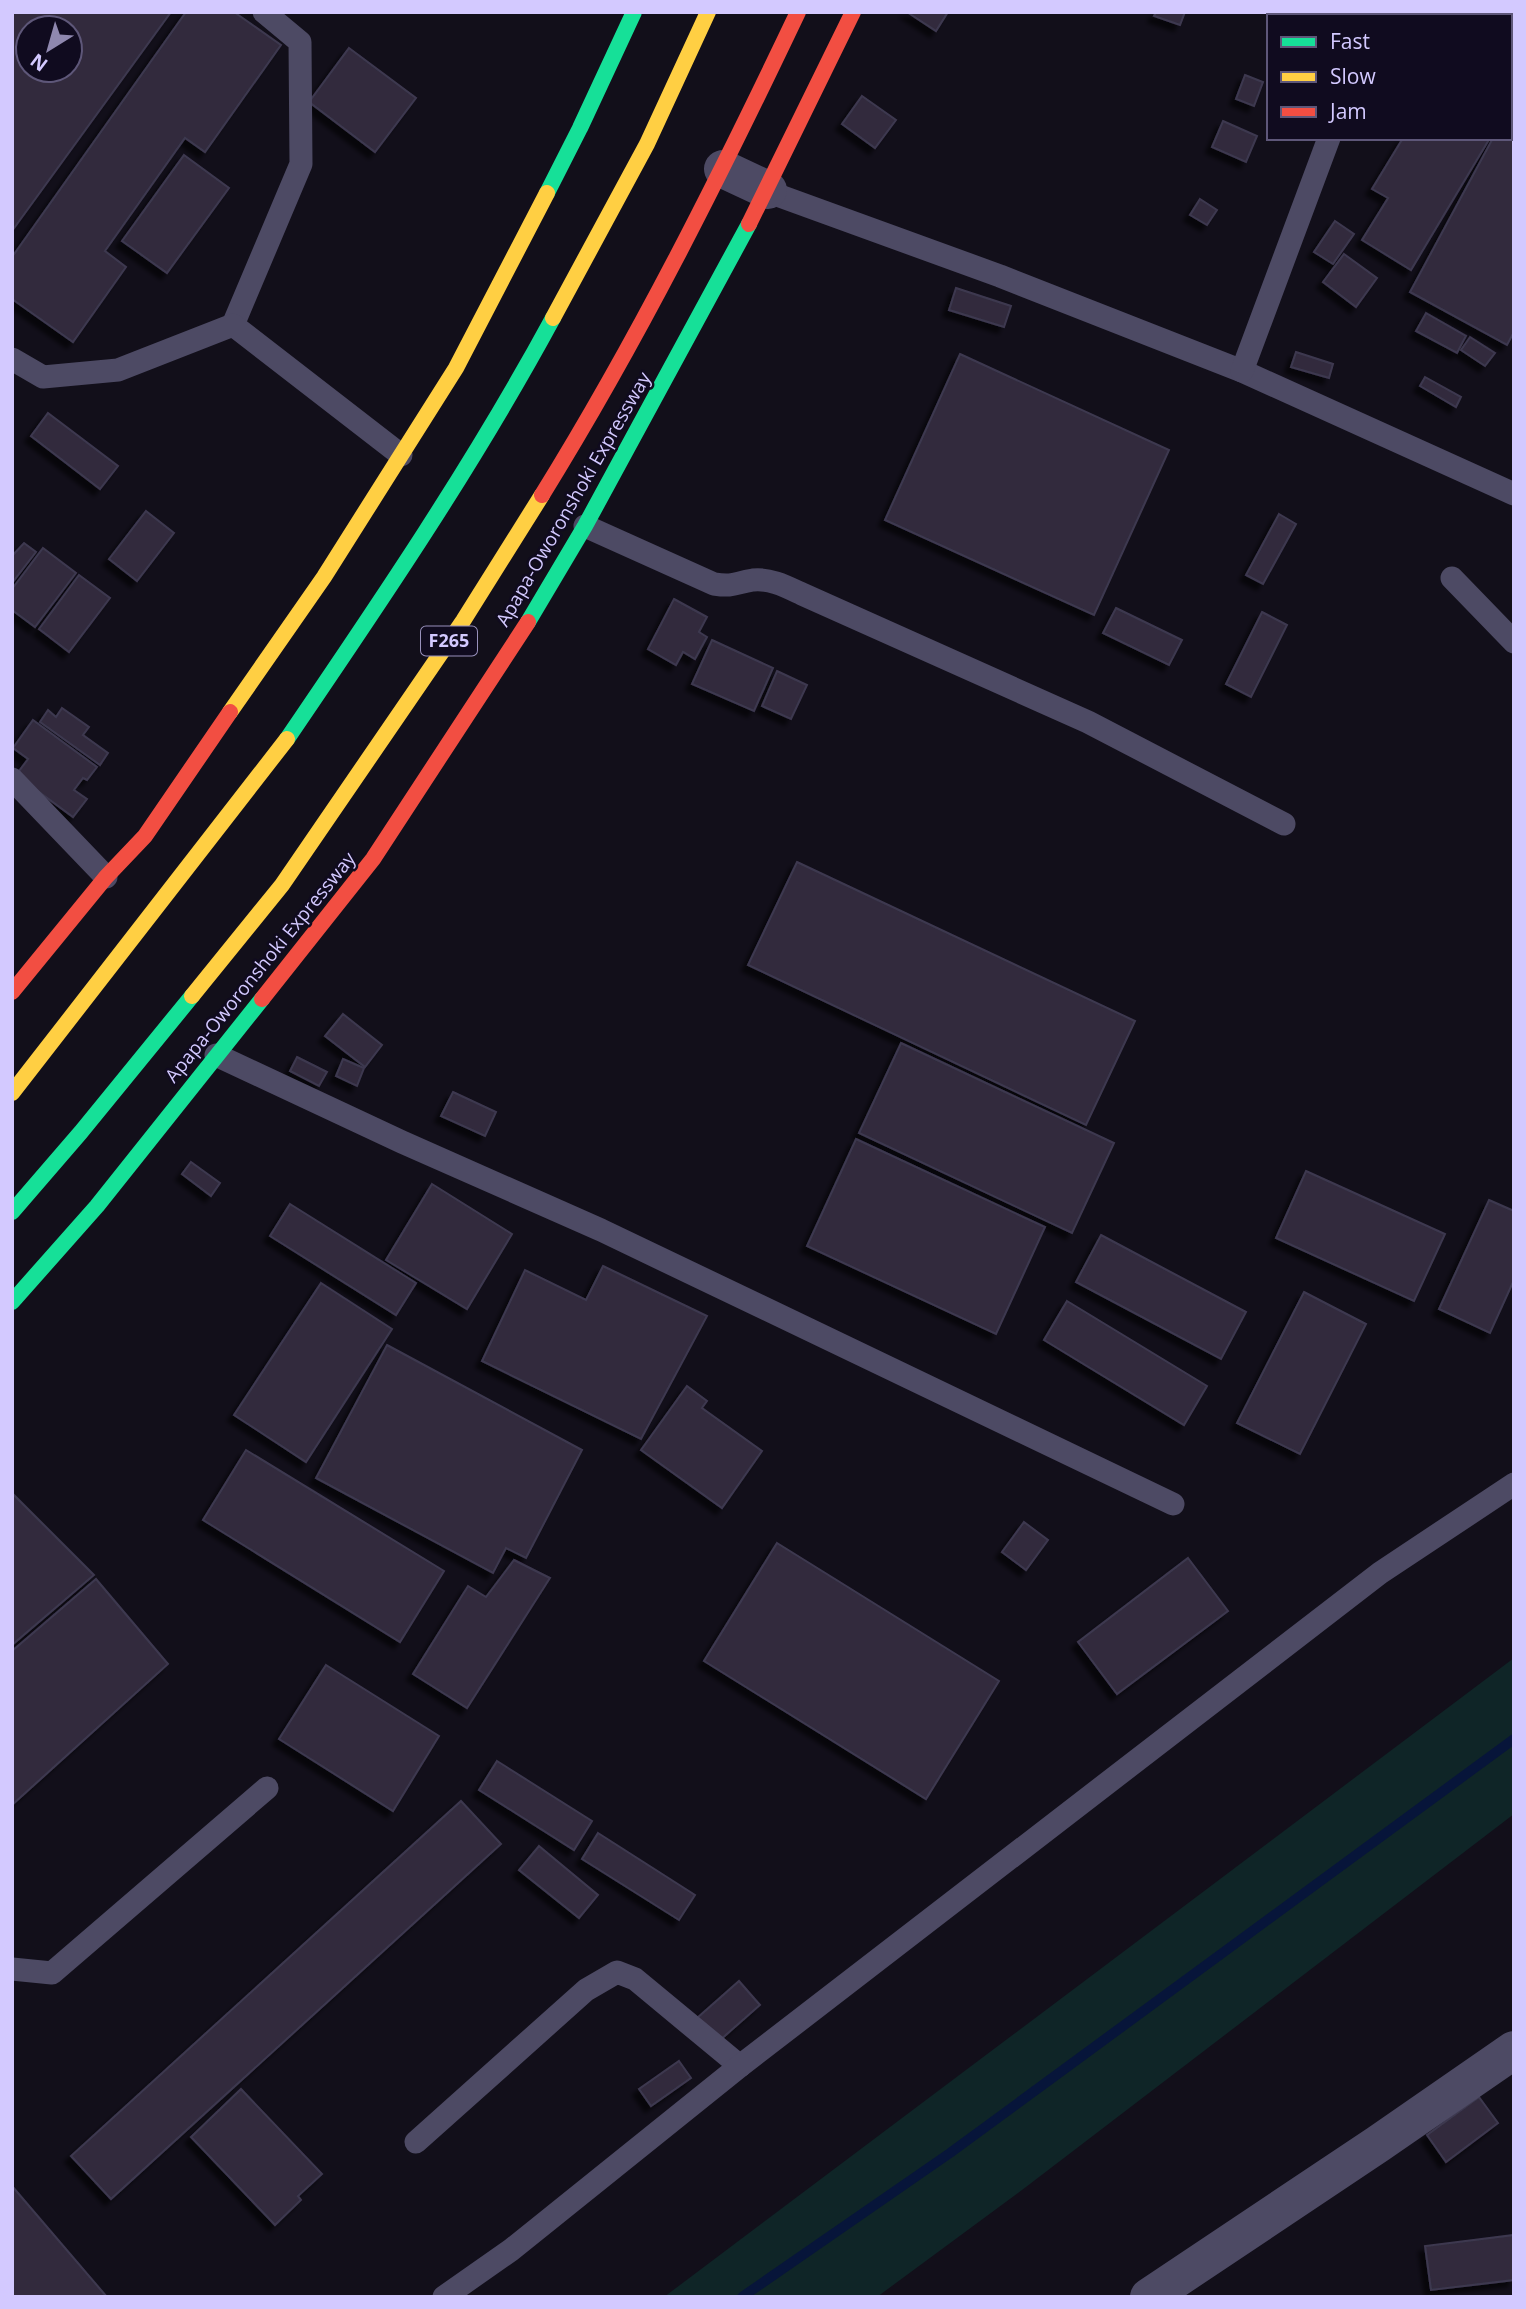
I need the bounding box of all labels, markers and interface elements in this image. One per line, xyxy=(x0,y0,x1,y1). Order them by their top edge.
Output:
north arrow xyxy=(14,14,84,84)
legend xyxy=(1267,14,1512,140)
text: Fast xyxy=(1330,27,1370,55)
text: N xyxy=(25,48,53,78)
text: Slow xyxy=(1330,62,1376,90)
text: Jam xyxy=(1328,97,1367,125)
street label: Apapa-Oworonshoki Expressway xyxy=(489,367,657,631)
road number: F265 xyxy=(421,626,477,656)
street label: Apapa-Oworonshoki Expressway xyxy=(159,846,362,1088)

